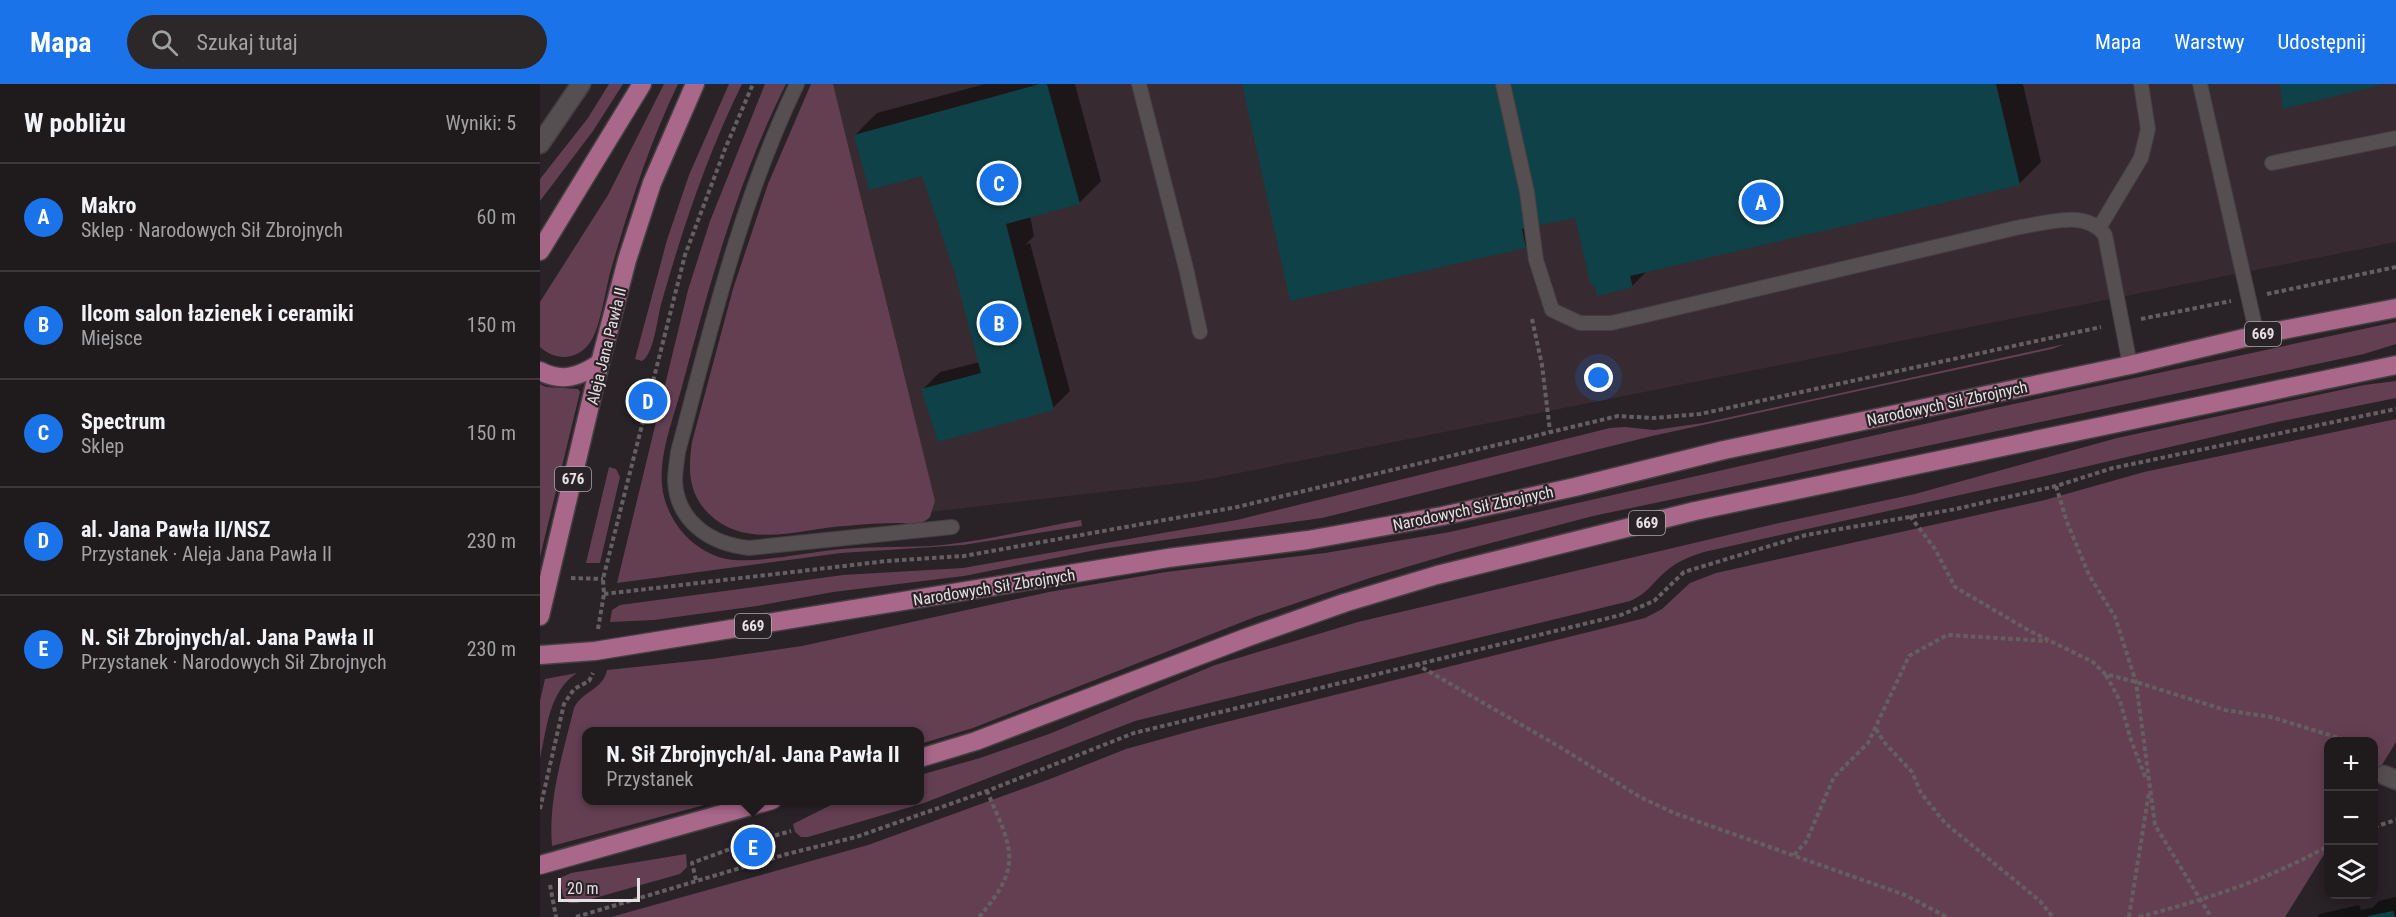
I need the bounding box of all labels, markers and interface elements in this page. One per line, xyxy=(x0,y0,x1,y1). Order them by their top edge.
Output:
search box xyxy=(127,15,547,69)
text: Mapa xyxy=(30,26,91,59)
icon: search xyxy=(148,26,181,59)
text: Szukaj tutaj xyxy=(196,30,298,55)
text: Mapa xyxy=(2095,30,2141,54)
text: Warstwy xyxy=(2174,30,2245,54)
text: Udostępnij xyxy=(2278,30,2366,54)
text: W pobliżu xyxy=(24,108,126,138)
text: Wyniki: 5 xyxy=(445,111,516,135)
pin: C xyxy=(980,160,1018,206)
pin: A xyxy=(1742,180,1780,224)
text: Makro xyxy=(81,193,136,218)
text: A xyxy=(38,205,49,229)
text: 60 m xyxy=(477,205,516,229)
text: Sklep · Narodowych Sił Zbrojnych xyxy=(81,218,343,242)
street label: Aleja Jana Pawła II xyxy=(583,286,630,407)
pin: B xyxy=(980,300,1018,346)
text: Ilcom salon łazienek i ceramiki xyxy=(81,301,354,326)
text: B xyxy=(38,313,49,337)
text: 150 m xyxy=(467,313,516,337)
road number: 669 xyxy=(2245,322,2281,346)
text: Miejsce xyxy=(81,326,142,350)
your location xyxy=(1584,363,1613,392)
street label: Narodowych Sił Zbrojnych xyxy=(1865,377,2029,430)
pin: D xyxy=(628,378,668,424)
text: Spectrum xyxy=(81,409,166,434)
text: C xyxy=(38,421,49,445)
text: 150 m xyxy=(467,421,516,445)
text: Sklep xyxy=(81,434,124,458)
road number: 676 xyxy=(555,467,591,491)
street label: Narodowych Sił Zbrojnych xyxy=(1391,482,1555,535)
road number: 669 xyxy=(1629,511,1665,535)
text: al. Jana Pawła II/NSZ xyxy=(81,517,270,542)
text: D xyxy=(38,529,49,553)
text: 230 m xyxy=(467,529,516,553)
text: Przystanek · Aleja Jana Pawła II xyxy=(81,542,332,566)
street label: Narodowych Sił Zbrojnych xyxy=(912,565,1076,610)
road number: 669 xyxy=(735,614,771,638)
text: N. Sił Zbrojnych/al. Jana Pawła II xyxy=(81,625,374,650)
text: E xyxy=(39,637,48,661)
text: 230 m xyxy=(467,637,516,661)
text: Przystanek · Narodowych Sił Zbrojnych xyxy=(81,650,387,674)
popup xyxy=(582,727,924,805)
map controls xyxy=(2324,737,2378,899)
button: + xyxy=(2324,737,2378,791)
text: N. Sił Zbrojnych/al. Jana Pawła II xyxy=(606,742,900,767)
text: Przystanek xyxy=(606,767,693,791)
button: − xyxy=(2324,791,2378,845)
pin: E xyxy=(734,824,772,870)
button: layers xyxy=(2324,845,2378,899)
scale bar xyxy=(558,875,640,902)
text: 20 m xyxy=(567,879,599,898)

